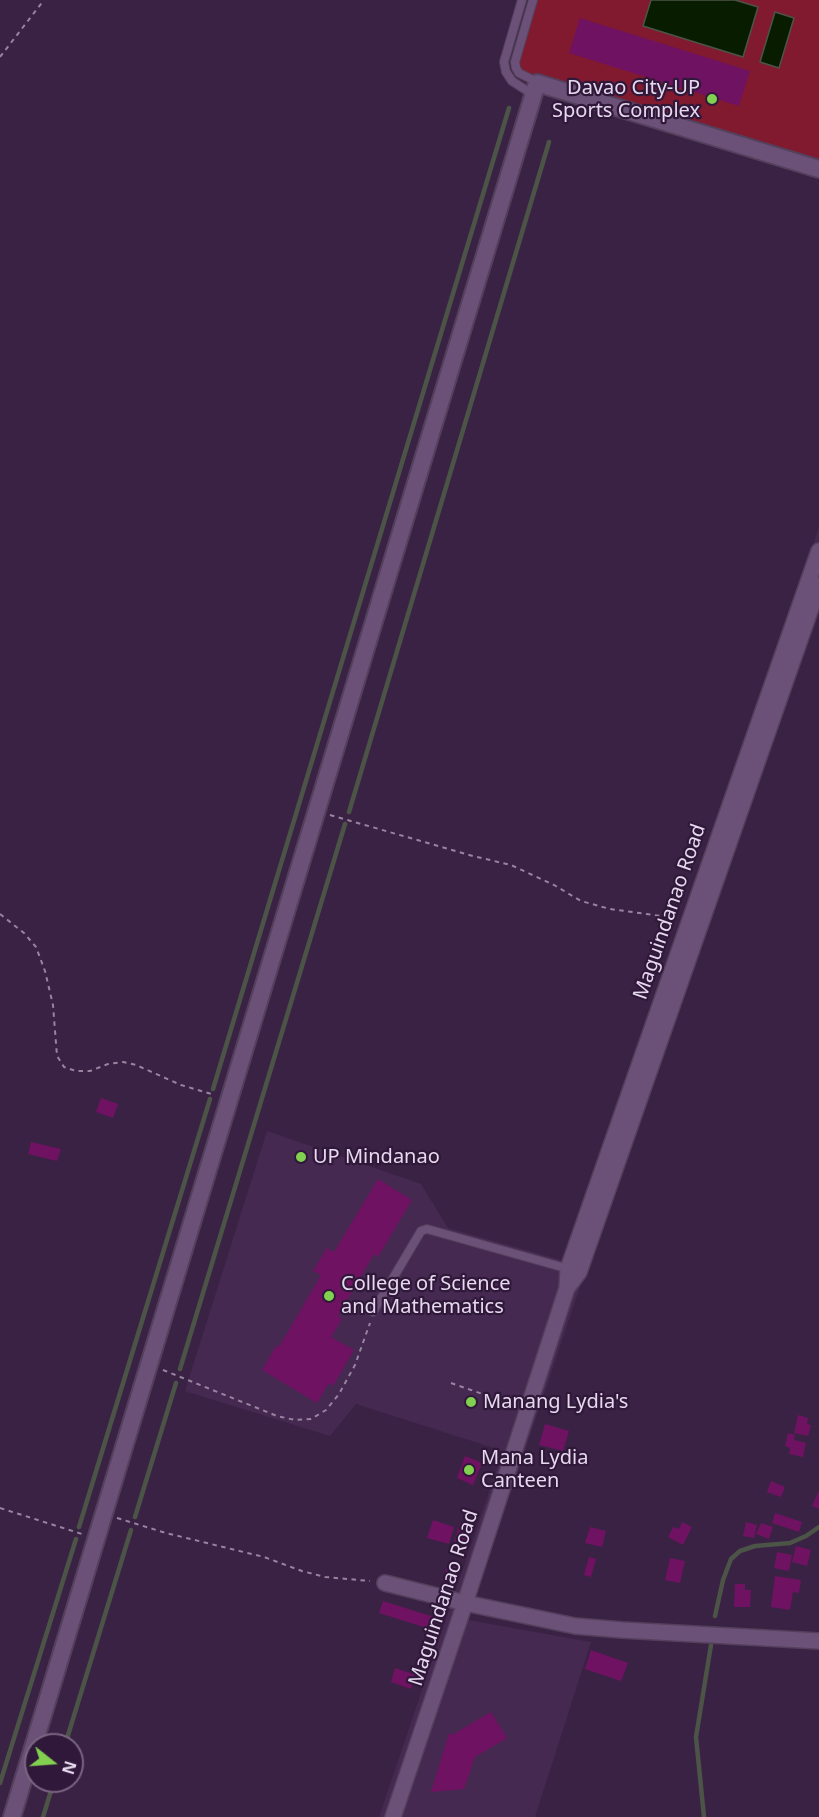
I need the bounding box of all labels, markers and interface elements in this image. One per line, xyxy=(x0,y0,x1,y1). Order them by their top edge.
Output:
place label: Davao City-UP Sports Complex xyxy=(552,76,700,123)
marker: Davao City-UP Sports Complex xyxy=(705,92,719,106)
street label: Maguindanao Road xyxy=(629,821,711,1003)
place label: UP Mindanao xyxy=(313,1145,440,1169)
marker: UP Mindanao xyxy=(294,1150,308,1164)
place label: College of Science and Mathematics xyxy=(341,1272,511,1319)
marker: College of Science and Mathematics xyxy=(322,1289,336,1303)
place label: Manang Lydia's xyxy=(483,1390,628,1414)
marker: Manang Lydia's xyxy=(464,1395,478,1409)
place label: Mana Lydia Canteen xyxy=(481,1446,588,1493)
marker: Mana Lydia Canteen xyxy=(462,1463,476,1477)
street label: Maguindanao Road xyxy=(404,1507,484,1689)
north arrow xyxy=(24,1733,84,1793)
text: N xyxy=(57,1758,82,1777)

